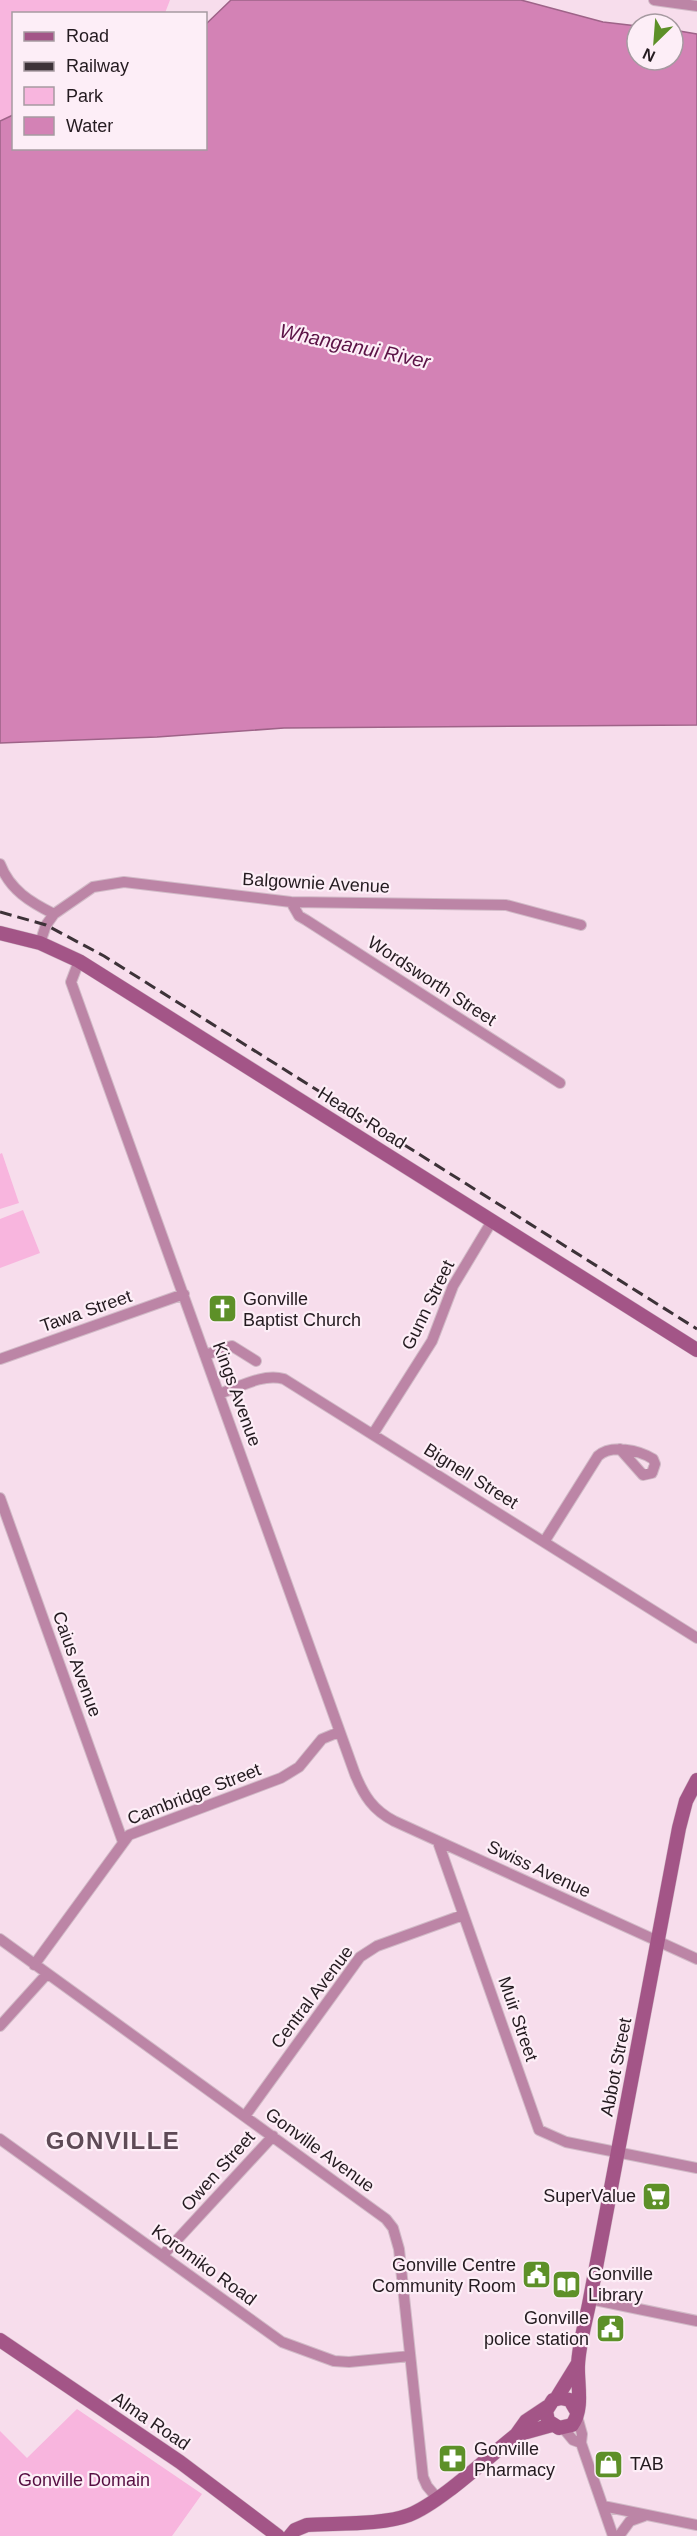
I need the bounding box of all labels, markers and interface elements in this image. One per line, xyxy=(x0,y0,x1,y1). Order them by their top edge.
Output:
legend xyxy=(12,12,207,150)
north arrow xyxy=(625,12,685,72)
text: Road xyxy=(66,26,109,46)
text: N xyxy=(640,45,658,65)
text: Railway xyxy=(66,56,129,76)
text: Park xyxy=(66,86,104,106)
text: Water xyxy=(66,116,113,136)
water label: Whanganui River xyxy=(278,319,434,373)
street label: Balgownie Avenue xyxy=(242,869,390,897)
street label: Wordsworth Street xyxy=(364,932,500,1030)
street label: Heads Road xyxy=(314,1083,410,1153)
street label: Gunn Street xyxy=(398,1257,458,1353)
street label: Tawa Street xyxy=(38,1286,134,1336)
place label: Gonville Baptist Church xyxy=(243,1289,361,1330)
church icon: Gonville Baptist Church xyxy=(206,1293,238,1325)
street label: Kings Avenue xyxy=(209,1339,265,1449)
street label: Bignell Street xyxy=(420,1439,522,1513)
street label: Caius Avenue xyxy=(49,1609,105,1719)
street label: Cambridge Street xyxy=(125,1759,263,1829)
street label: Swiss Avenue xyxy=(484,1836,594,1902)
street label: Central Avenue xyxy=(267,1942,357,2052)
street label: Muir Street xyxy=(494,1974,542,2064)
street label: Abbot Street xyxy=(597,2016,635,2118)
street label: Gonville Avenue xyxy=(262,2104,378,2196)
district label: GONVILLE xyxy=(46,2127,180,2154)
street label: Owen Street xyxy=(177,2127,259,2215)
supermarket icon: SuperValue xyxy=(641,2180,673,2212)
place label: SuperValue xyxy=(543,2186,636,2206)
street label: Koromiko Road xyxy=(148,2220,260,2310)
place label: Gonville Centre Community Room xyxy=(372,2255,516,2296)
public building icon: Gonville Centre Community Room xyxy=(521,2259,553,2291)
place label: Gonville Library xyxy=(588,2264,653,2305)
library icon: Gonville Library xyxy=(551,2268,583,2300)
place label: Gonville police station xyxy=(484,2308,589,2349)
public building icon: Gonville police station xyxy=(594,2312,626,2344)
street label: Alma Road xyxy=(108,2388,194,2454)
place label: Gonville Pharmacy xyxy=(474,2439,555,2480)
pharmacy icon: Gonville Pharmacy xyxy=(437,2443,469,2475)
shop icon: TAB xyxy=(593,2448,625,2480)
place label: TAB xyxy=(630,2454,664,2474)
park label: Gonville Domain xyxy=(18,2470,150,2490)

